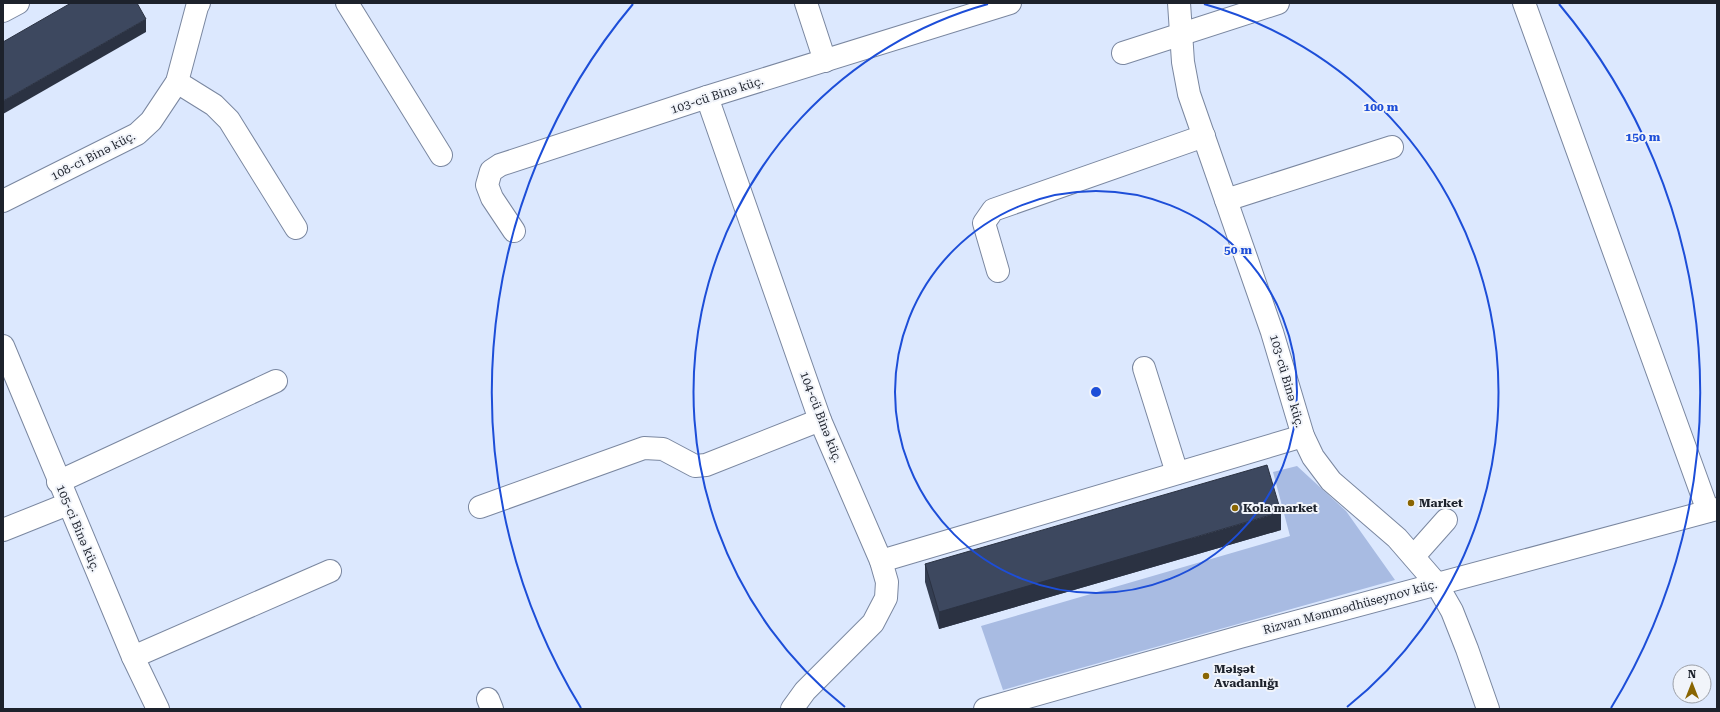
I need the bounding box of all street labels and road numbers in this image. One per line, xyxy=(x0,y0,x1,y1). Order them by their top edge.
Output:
street label: 103-cü Binə küç. xyxy=(669,73,765,117)
street label: 108-ci Binə küç. xyxy=(48,129,138,183)
street label: 103-cü Binə küç. xyxy=(1267,333,1307,429)
street label: 104-cü Binə küç. xyxy=(797,369,845,465)
street label: 105-ci Binə küç. xyxy=(53,483,103,573)
street label: Rizvan Məmmədhüseynov küç. xyxy=(1261,577,1439,637)

